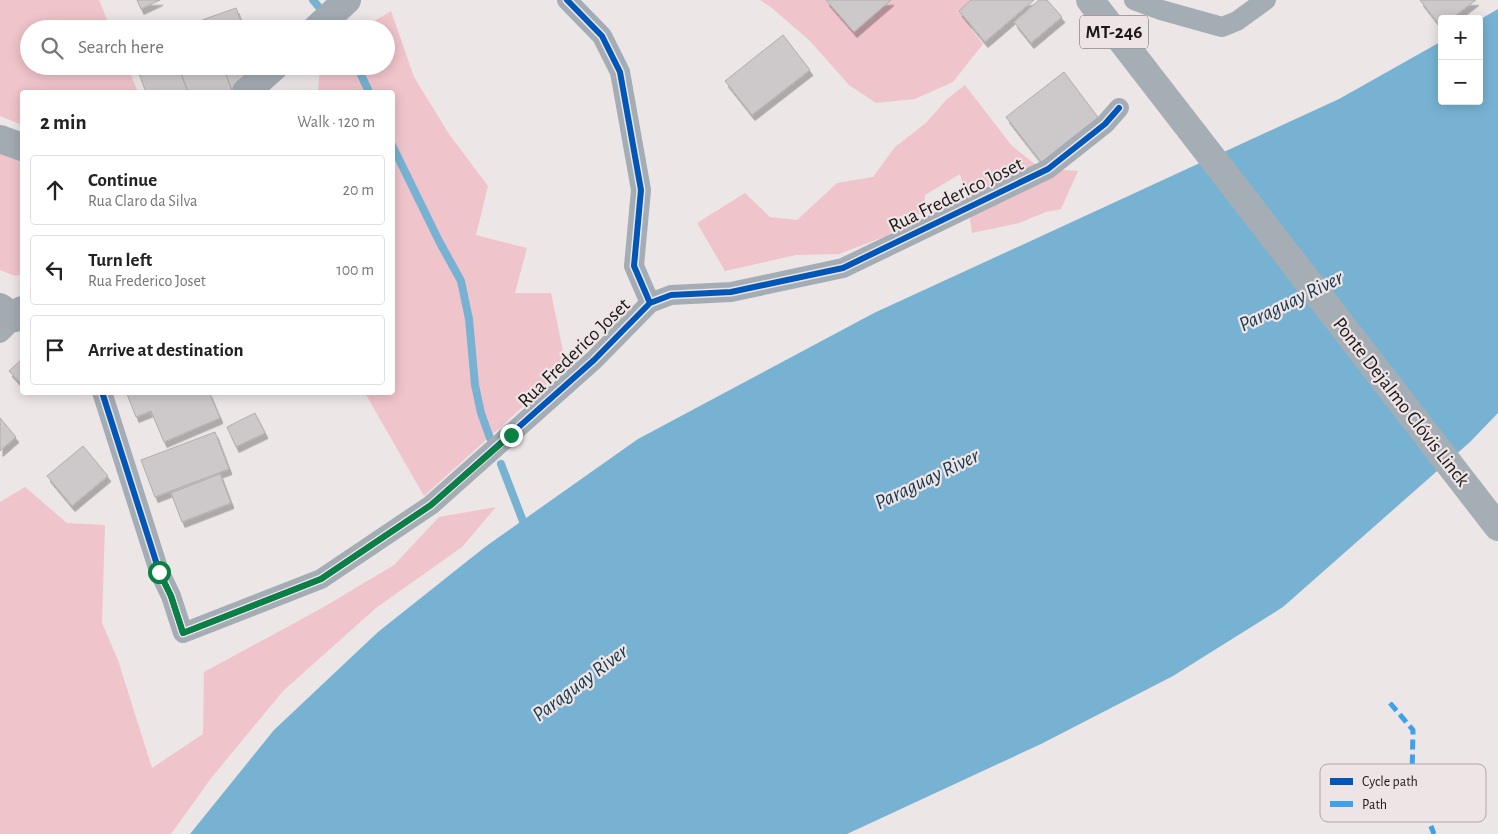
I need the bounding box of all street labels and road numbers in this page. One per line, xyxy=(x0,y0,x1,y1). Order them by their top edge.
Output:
road number: MT-246 xyxy=(1080,16,1148,48)
street label: Rua Frederico Joset xyxy=(885,153,1027,236)
street label: Rua Frederico Joset xyxy=(514,294,634,411)
street label: Ponte Dejalmo Clóvis Linck xyxy=(1329,314,1473,490)

